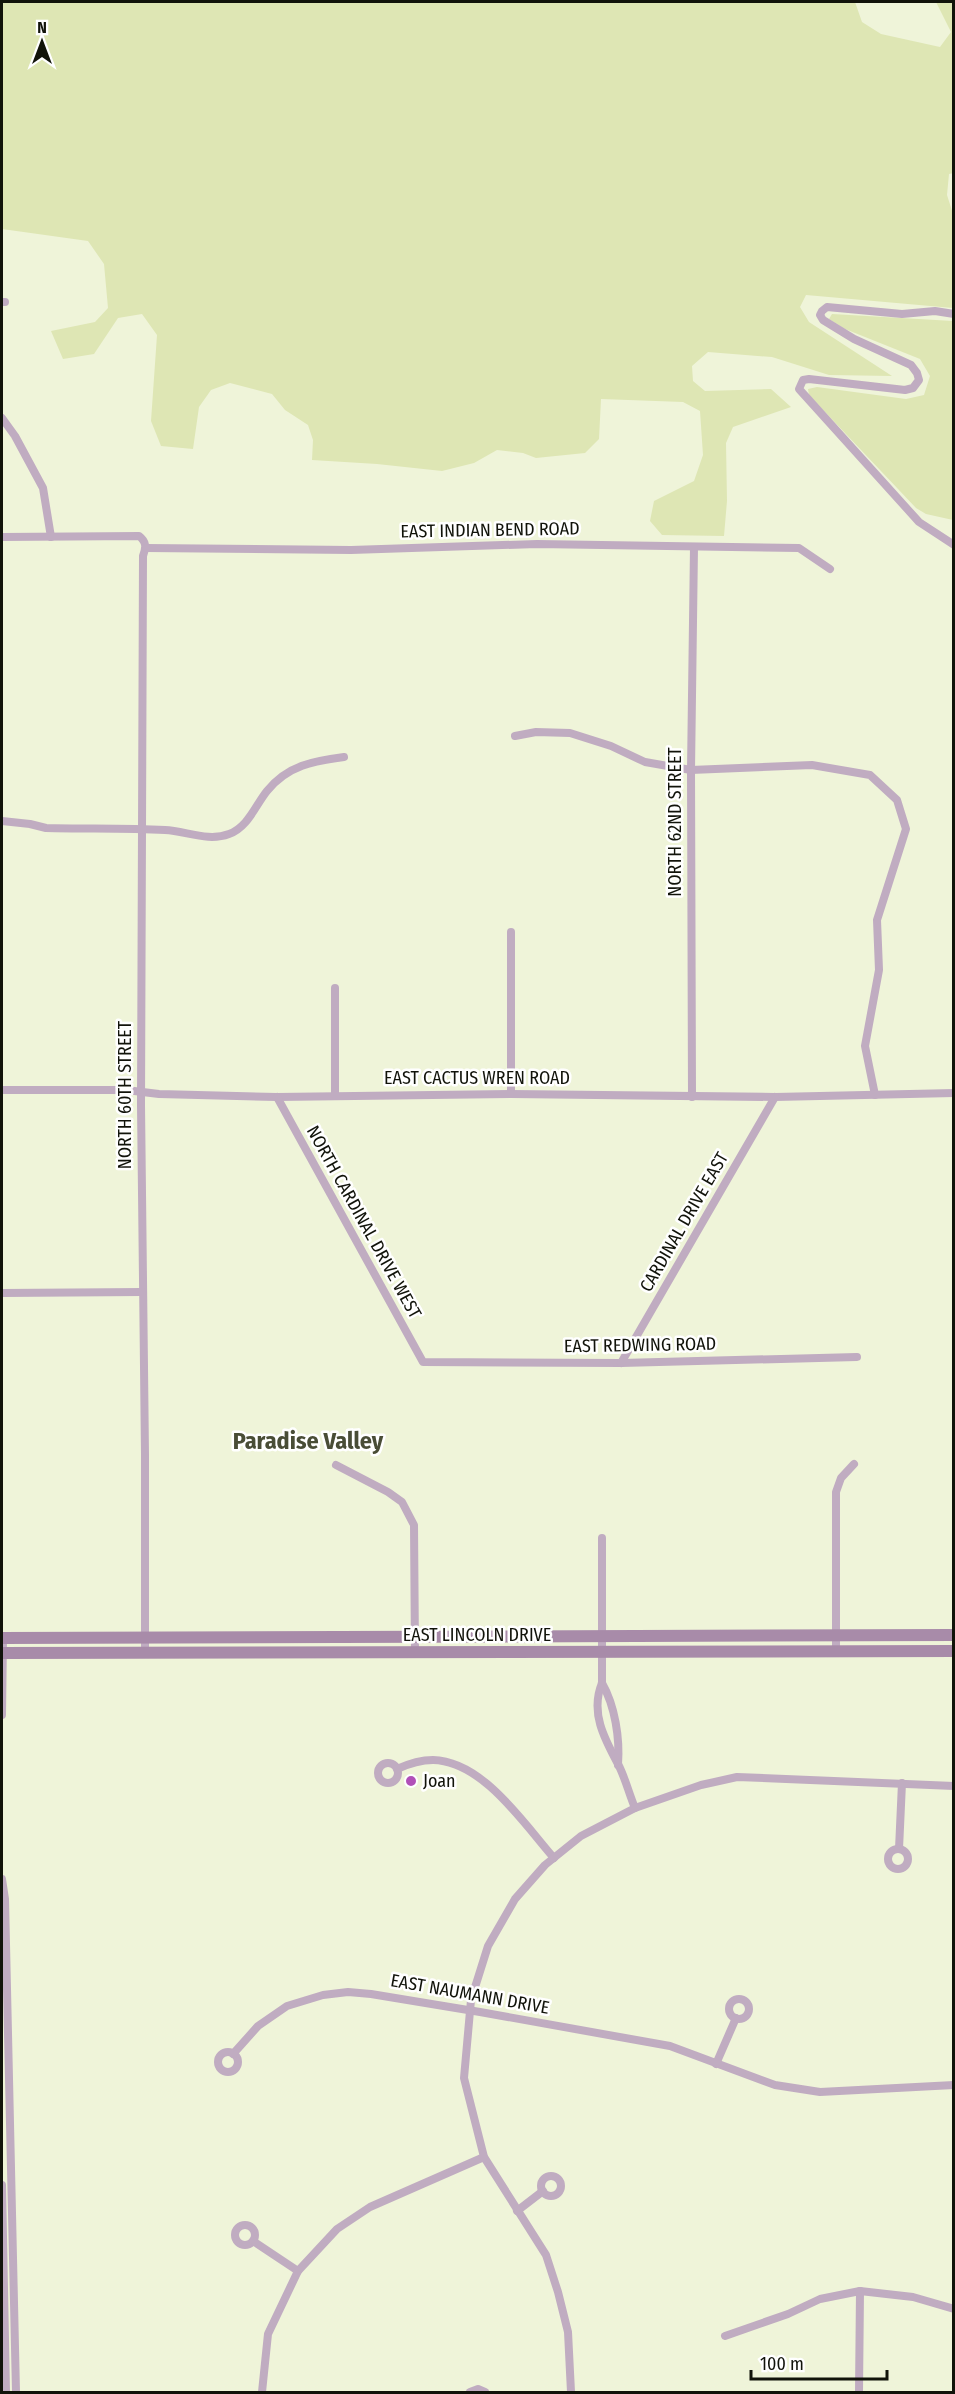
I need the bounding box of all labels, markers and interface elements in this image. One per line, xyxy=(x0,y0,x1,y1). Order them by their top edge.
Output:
north arrow xyxy=(12,12,72,72)
text: N xyxy=(37,18,47,37)
street label: EAST INDIAN BEND ROAD xyxy=(400,517,580,543)
street label: NORTH 62ND STREET xyxy=(664,747,686,897)
street label: NORTH 60TH STREET xyxy=(114,1020,136,1169)
street label: EAST CACTUS WREN ROAD xyxy=(384,1067,570,1089)
street label: NORTH CARDINAL DRIVE WEST xyxy=(302,1122,426,1323)
street label: CARDINAL DRIVE EAST xyxy=(635,1148,733,1296)
street label: EAST REDWING ROAD xyxy=(564,1333,716,1357)
district label: Paradise Valley xyxy=(233,1427,384,1455)
street label: EAST LINCOLN DRIVE xyxy=(403,1624,551,1646)
place label: Joan xyxy=(423,1770,456,1792)
marker: Joan xyxy=(404,1774,418,1788)
street label: EAST NAUMANN DRIVE xyxy=(389,1969,551,2019)
scale bar xyxy=(751,2343,888,2381)
text: 100 m xyxy=(760,2353,804,2375)

